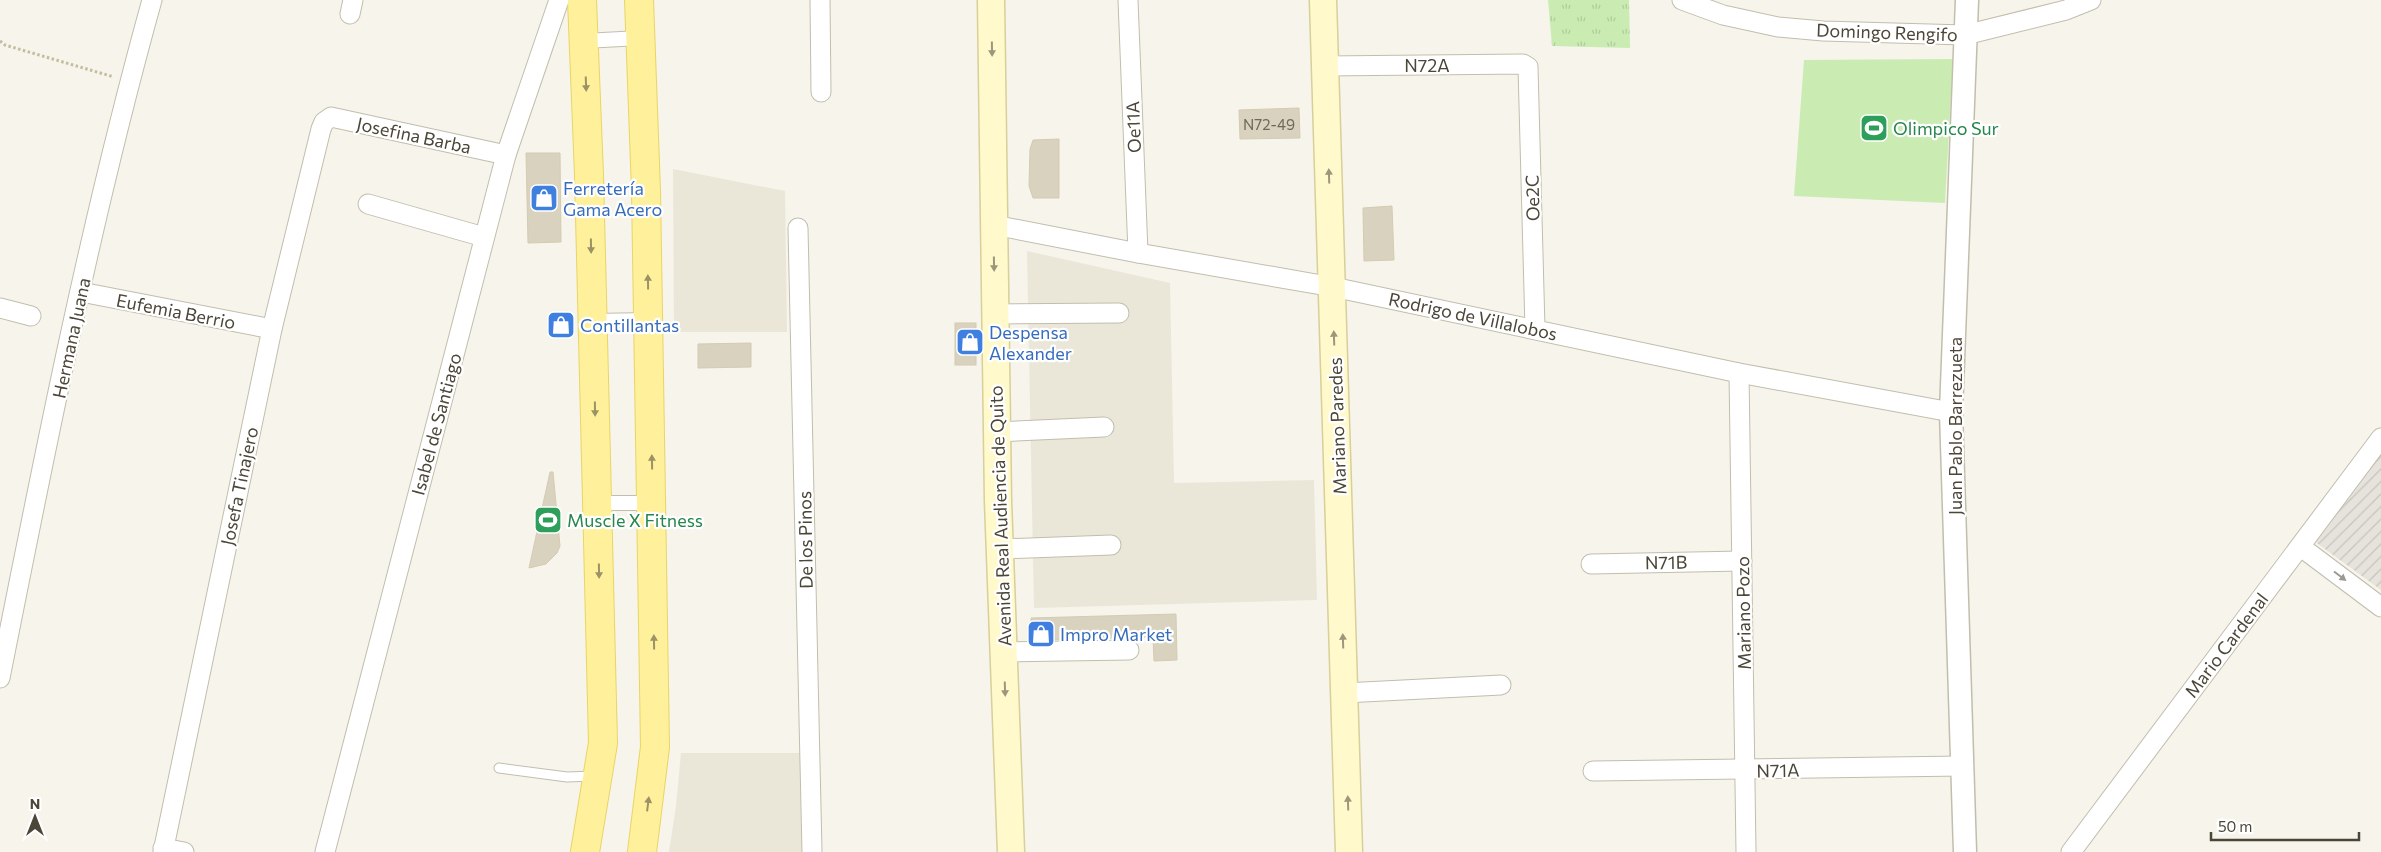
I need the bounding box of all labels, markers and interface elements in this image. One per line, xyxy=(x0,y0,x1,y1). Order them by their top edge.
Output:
street label: Domingo Rengifo xyxy=(1816,19,1958,45)
one-way arrow xyxy=(988,41,996,57)
street label: N72A xyxy=(1404,54,1450,76)
one-way arrow xyxy=(582,76,590,92)
street label: Oe11A xyxy=(1121,101,1145,153)
street label: Josefina Barba xyxy=(355,112,473,158)
sports icon: Olimpico Sur xyxy=(1859,113,1889,143)
house number: N72-49 xyxy=(1243,115,1295,133)
place label: Olimpico Sur xyxy=(1893,117,1999,139)
one-way arrow xyxy=(1325,168,1333,184)
street label: Oe2C xyxy=(1521,175,1543,221)
place label: Ferretería Gama Acero xyxy=(563,177,662,220)
shop icon: Ferretería Gama Acero xyxy=(529,183,559,213)
one-way arrow xyxy=(587,238,595,254)
one-way arrow xyxy=(990,256,998,272)
one-way arrow xyxy=(644,273,652,289)
street label: Hermana Juana xyxy=(47,276,95,400)
street label: Rodrigo de Villalobos xyxy=(1387,287,1559,345)
street label: Eufemia Berrio xyxy=(115,289,237,333)
shop icon: Contillantas xyxy=(546,310,576,340)
place label: Contillantas xyxy=(580,314,679,336)
place label: Despensa Alexander xyxy=(989,321,1072,364)
shop icon: Despensa Alexander xyxy=(955,327,985,357)
one-way arrow xyxy=(1330,330,1338,346)
street label: Juan Pablo Barrezueta xyxy=(1944,337,1966,515)
street label: Isabel de Santiago xyxy=(406,351,466,497)
street label: Mariano Paredes xyxy=(1324,357,1350,495)
street label: Avenida Real Audiencia de Quito xyxy=(984,385,1016,647)
one-way arrow xyxy=(591,401,599,417)
street label: Josefa Tinajero xyxy=(216,425,262,547)
one-way arrow xyxy=(648,453,656,469)
street label: De los Pinos xyxy=(793,491,817,589)
sports icon: Muscle X Fitness xyxy=(533,505,563,535)
place label: Muscle X Fitness xyxy=(567,509,703,531)
street label: N71B xyxy=(1645,551,1687,573)
street label: Mariano Pozo xyxy=(1731,556,1755,670)
one-way arrow xyxy=(595,563,603,579)
one-way arrow xyxy=(2333,571,2347,581)
street label: Mario Cardenal xyxy=(2180,588,2272,702)
shop icon: Impro Market xyxy=(1026,619,1056,649)
place label: Impro Market xyxy=(1060,623,1172,645)
one-way arrow xyxy=(650,633,658,649)
one-way arrow xyxy=(1339,633,1347,649)
one-way arrow xyxy=(1002,681,1010,697)
street label: N71A xyxy=(1756,759,1800,781)
north arrow xyxy=(10,792,60,842)
text: N xyxy=(30,795,40,812)
one-way arrow xyxy=(644,795,652,811)
one-way arrow xyxy=(1343,795,1351,811)
scale bar xyxy=(2211,810,2358,842)
text: 50 m xyxy=(2218,817,2252,835)

